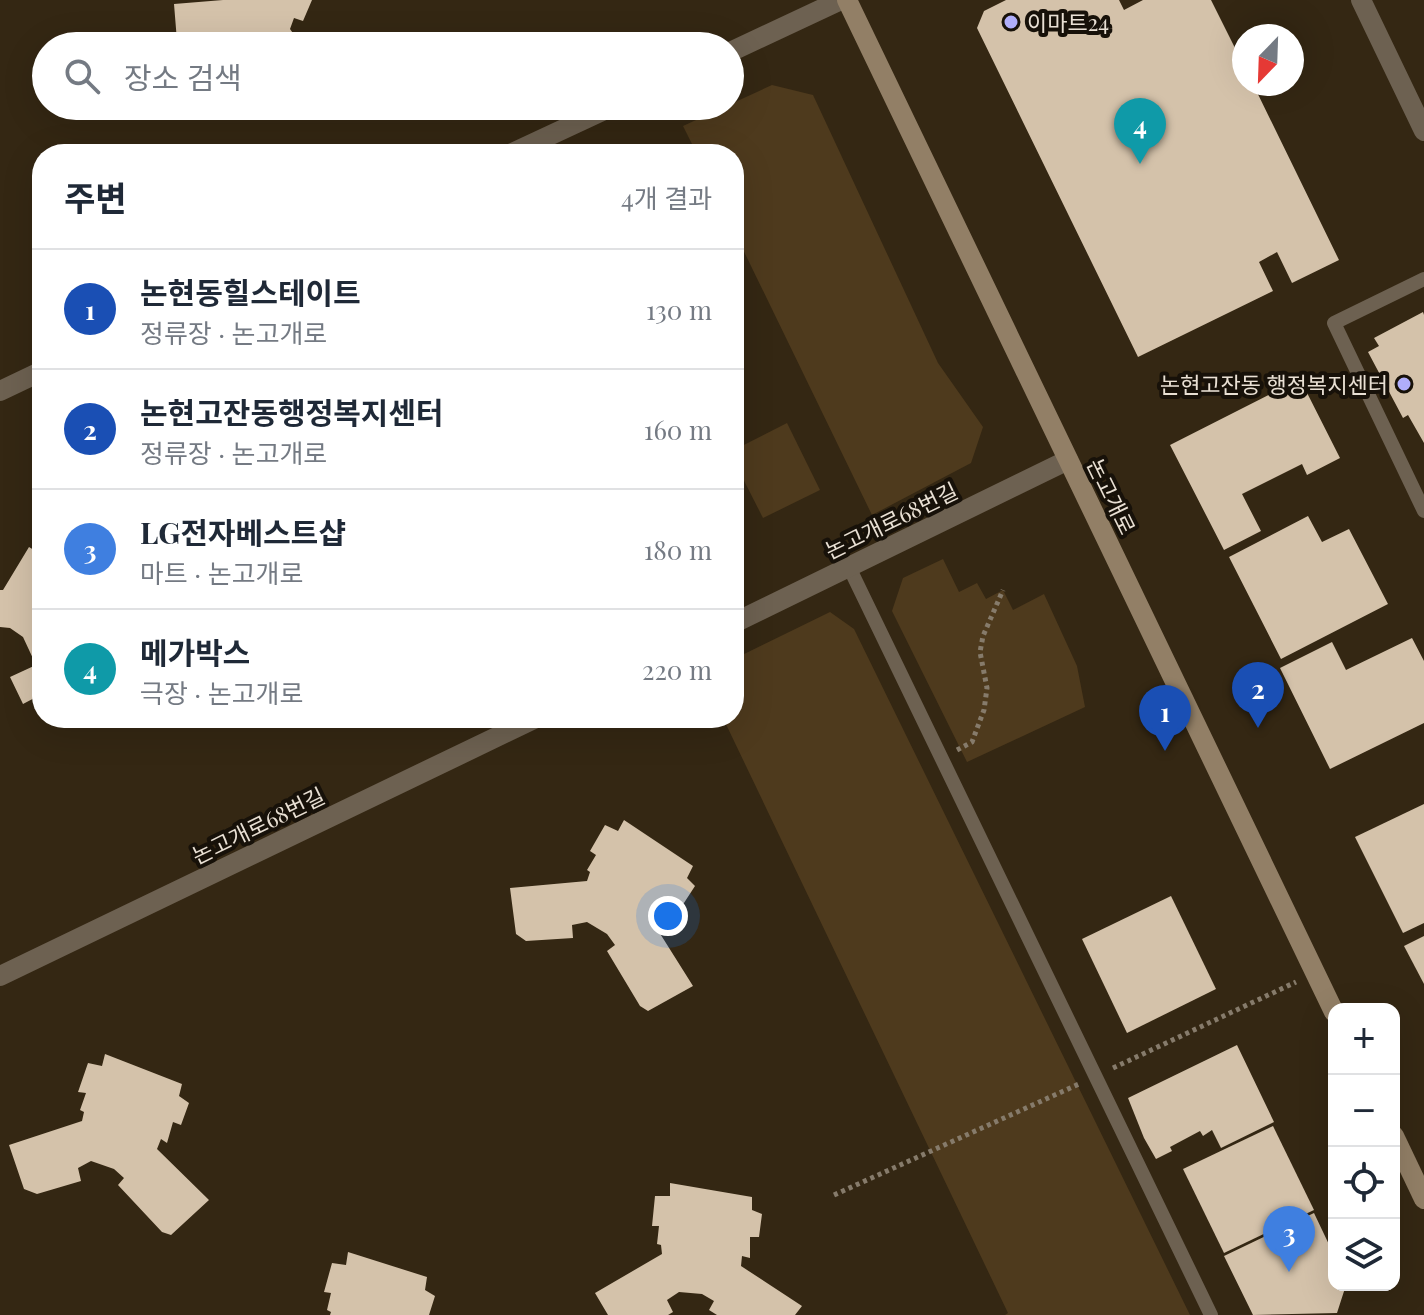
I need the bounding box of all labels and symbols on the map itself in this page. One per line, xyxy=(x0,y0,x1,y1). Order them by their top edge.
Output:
place label: 이마트24 xyxy=(1027,7,1109,37)
marker: 이마트24 xyxy=(1002,13,1020,31)
north arrow xyxy=(1232,24,1304,96)
pin: 4 xyxy=(1114,98,1166,164)
place label: 논현고잔동 행정복지센터 xyxy=(1160,369,1388,399)
marker: 논현고잔동 행정복지센터 xyxy=(1395,375,1413,393)
street label: 논고개로 xyxy=(1081,453,1143,539)
street label: 논고개로68번길 xyxy=(820,475,962,565)
pin: 2 xyxy=(1232,662,1284,728)
pin: 1 xyxy=(1139,685,1191,751)
street label: 논고개로68번길 xyxy=(187,780,329,870)
your location xyxy=(648,896,688,936)
pin: 3 xyxy=(1263,1206,1315,1272)

